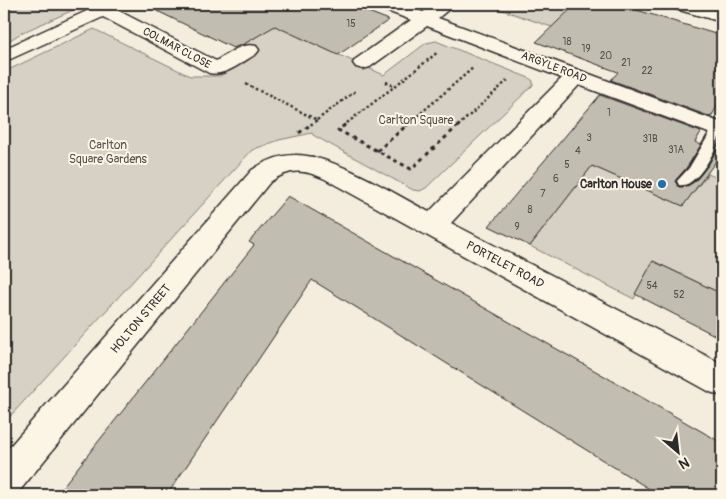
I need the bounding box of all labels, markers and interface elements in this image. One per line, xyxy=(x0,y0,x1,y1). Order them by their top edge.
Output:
house number: 15 xyxy=(346,18,356,30)
street label: COLMAR CLOSE xyxy=(141,25,214,72)
house number: 18 xyxy=(563,36,571,48)
house number: 19 xyxy=(581,43,591,55)
street label: ARGYLE ROAD xyxy=(520,49,589,85)
house number: 20 xyxy=(600,50,612,62)
house number: 21 xyxy=(621,57,631,69)
house number: 22 xyxy=(641,65,653,77)
house number: 1 xyxy=(607,107,611,119)
park label: Carlton Square xyxy=(379,113,454,128)
house number: 3 xyxy=(586,132,592,144)
house number: 31B xyxy=(642,133,658,145)
park label: Carlton Square Gardens xyxy=(69,138,148,167)
house number: 31A xyxy=(668,144,684,156)
house number: 4 xyxy=(575,145,581,157)
house number: 5 xyxy=(564,159,570,171)
house number: 6 xyxy=(553,173,559,185)
place label: Carlton House xyxy=(580,177,653,192)
marker: Carlton House xyxy=(656,178,668,190)
house number: 7 xyxy=(540,188,546,200)
house number: 8 xyxy=(527,204,533,216)
house number: 9 xyxy=(514,221,520,233)
street label: PORTELET ROAD xyxy=(463,238,547,292)
house number: 54 xyxy=(646,280,658,292)
street label: HOLTON STREET xyxy=(108,281,175,357)
house number: 52 xyxy=(673,289,685,301)
north arrow xyxy=(654,426,704,476)
text: N xyxy=(676,453,692,473)

